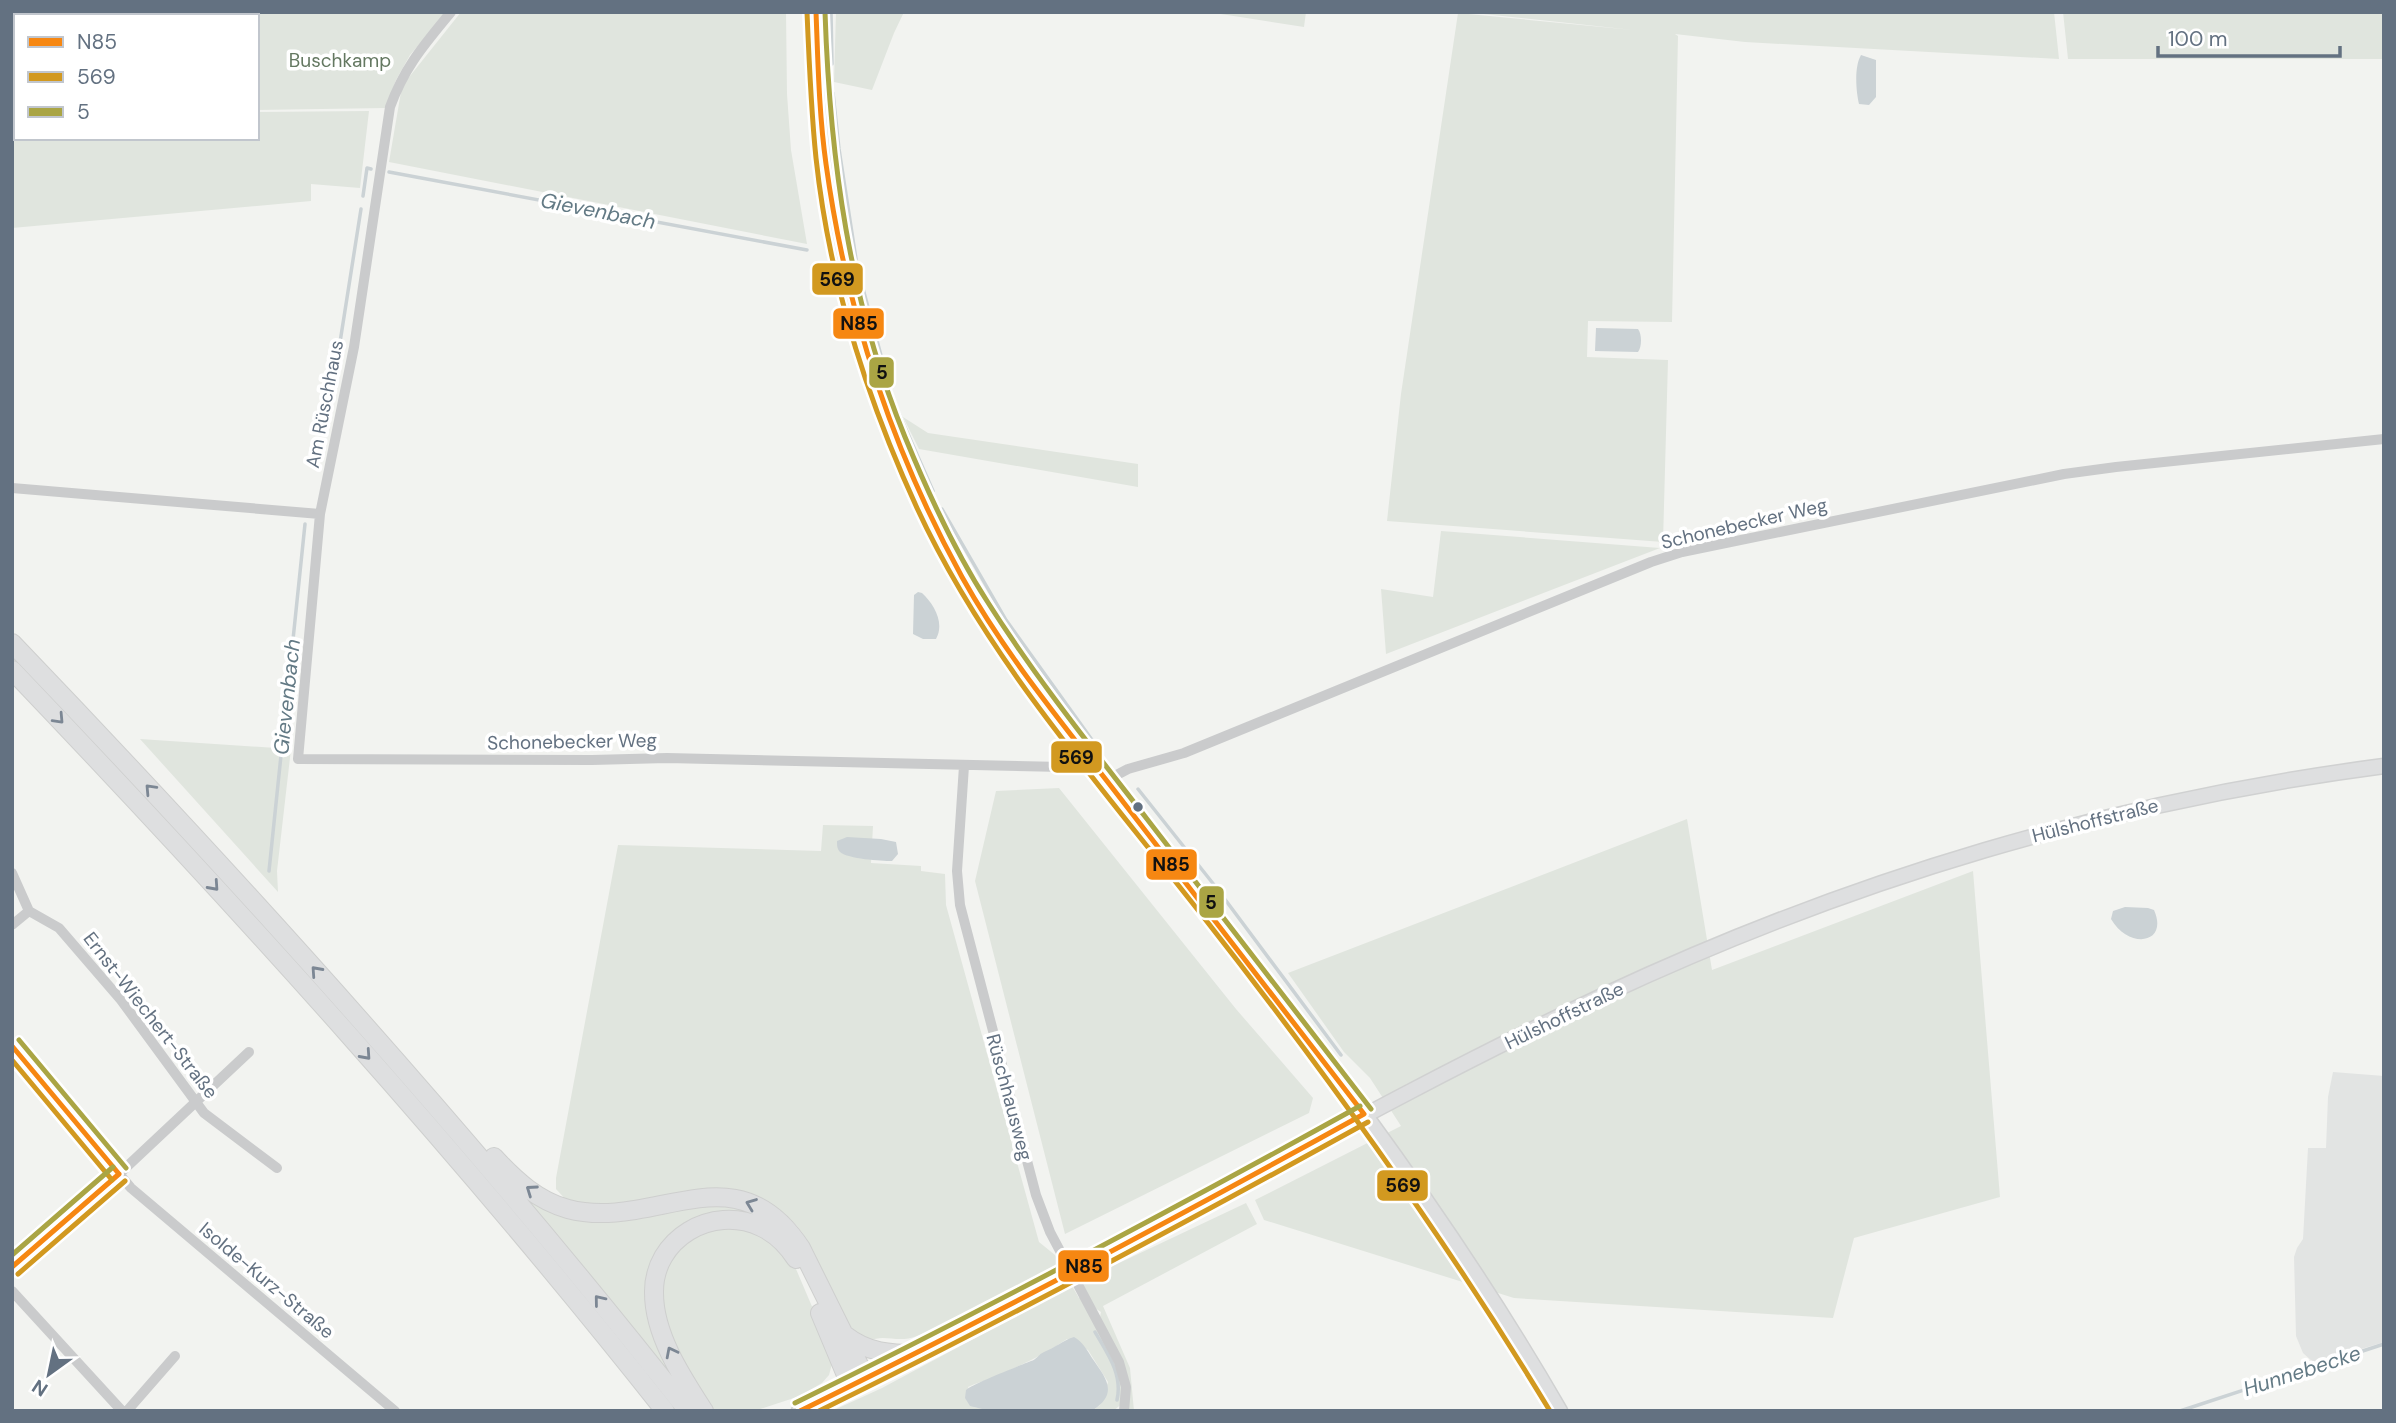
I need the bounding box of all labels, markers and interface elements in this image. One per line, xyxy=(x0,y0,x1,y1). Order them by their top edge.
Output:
legend xyxy=(14,14,259,140)
scale bar xyxy=(2158,14,2340,58)
text: 100 m xyxy=(2168,25,2228,53)
text: N85 xyxy=(77,28,117,56)
park label: Buschkamp xyxy=(289,48,391,73)
text: 569 xyxy=(77,63,116,91)
text: 5 xyxy=(77,98,90,126)
water label: Gievenbach xyxy=(538,186,658,236)
line badge: 569 xyxy=(811,262,864,296)
text: 569 xyxy=(819,267,855,292)
line badge: N85 xyxy=(832,307,885,340)
text: N85 xyxy=(840,311,878,336)
street label: Am Rüschhaus xyxy=(300,338,349,470)
line badge: 5 xyxy=(868,356,895,389)
text: 5 xyxy=(876,360,888,385)
street label: Schonebecker Weg xyxy=(1659,492,1830,555)
water label: Gievenbach xyxy=(267,638,307,756)
one-way arrow xyxy=(51,711,64,724)
street label: Schonebecker Weg xyxy=(487,728,658,755)
line badge: 569 xyxy=(1050,740,1103,774)
text: 569 xyxy=(1058,745,1094,770)
one-way arrow xyxy=(146,784,158,797)
street label: Hülshoffstraße xyxy=(2029,793,2161,848)
unlabelled marker xyxy=(1131,800,1145,814)
line badge: N85 xyxy=(1145,848,1198,881)
text: N85 xyxy=(1152,852,1190,877)
one-way arrow xyxy=(206,878,218,891)
line badge: 5 xyxy=(1198,885,1225,919)
text: 5 xyxy=(1205,890,1217,915)
street label: Ernst-Wiechert-Straße xyxy=(78,927,223,1104)
one-way arrow xyxy=(312,966,324,979)
street label: Hülshoffstraße xyxy=(1501,976,1628,1055)
street label: Rüschhausweg xyxy=(981,1031,1039,1164)
one-way arrow xyxy=(358,1047,370,1060)
line badge: 569 xyxy=(1376,1169,1429,1202)
text: 569 xyxy=(1385,1173,1421,1198)
one-way arrow xyxy=(526,1186,539,1199)
one-way arrow xyxy=(745,1198,757,1212)
street label: Isolde-Kurz-Straße xyxy=(194,1216,339,1344)
line badge: N85 xyxy=(1057,1249,1110,1283)
text: N85 xyxy=(1065,1254,1103,1279)
one-way arrow xyxy=(595,1296,608,1308)
north arrow xyxy=(14,1339,84,1409)
water label: Hunnebecke xyxy=(2240,1339,2364,1403)
one-way arrow xyxy=(665,1346,679,1359)
text: N xyxy=(27,1374,53,1402)

